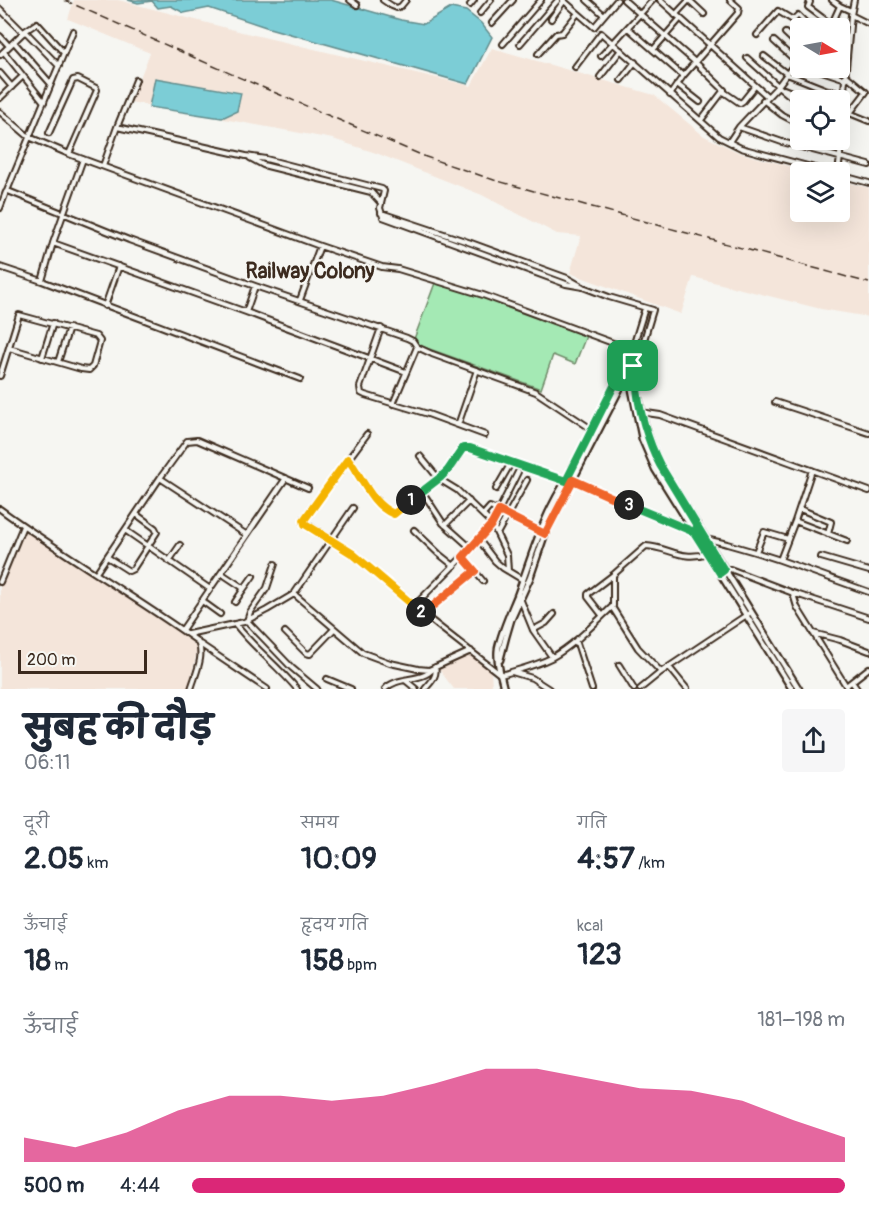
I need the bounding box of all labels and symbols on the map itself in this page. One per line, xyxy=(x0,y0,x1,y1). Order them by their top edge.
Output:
north arrow xyxy=(790,18,850,78)
district label: Railway Colony xyxy=(246,258,374,285)
pin xyxy=(607,340,658,391)
pin: 1 xyxy=(396,485,426,515)
pin: 3 xyxy=(614,490,644,520)
pin: 2 xyxy=(406,597,436,627)
scale bar xyxy=(18,647,147,674)

